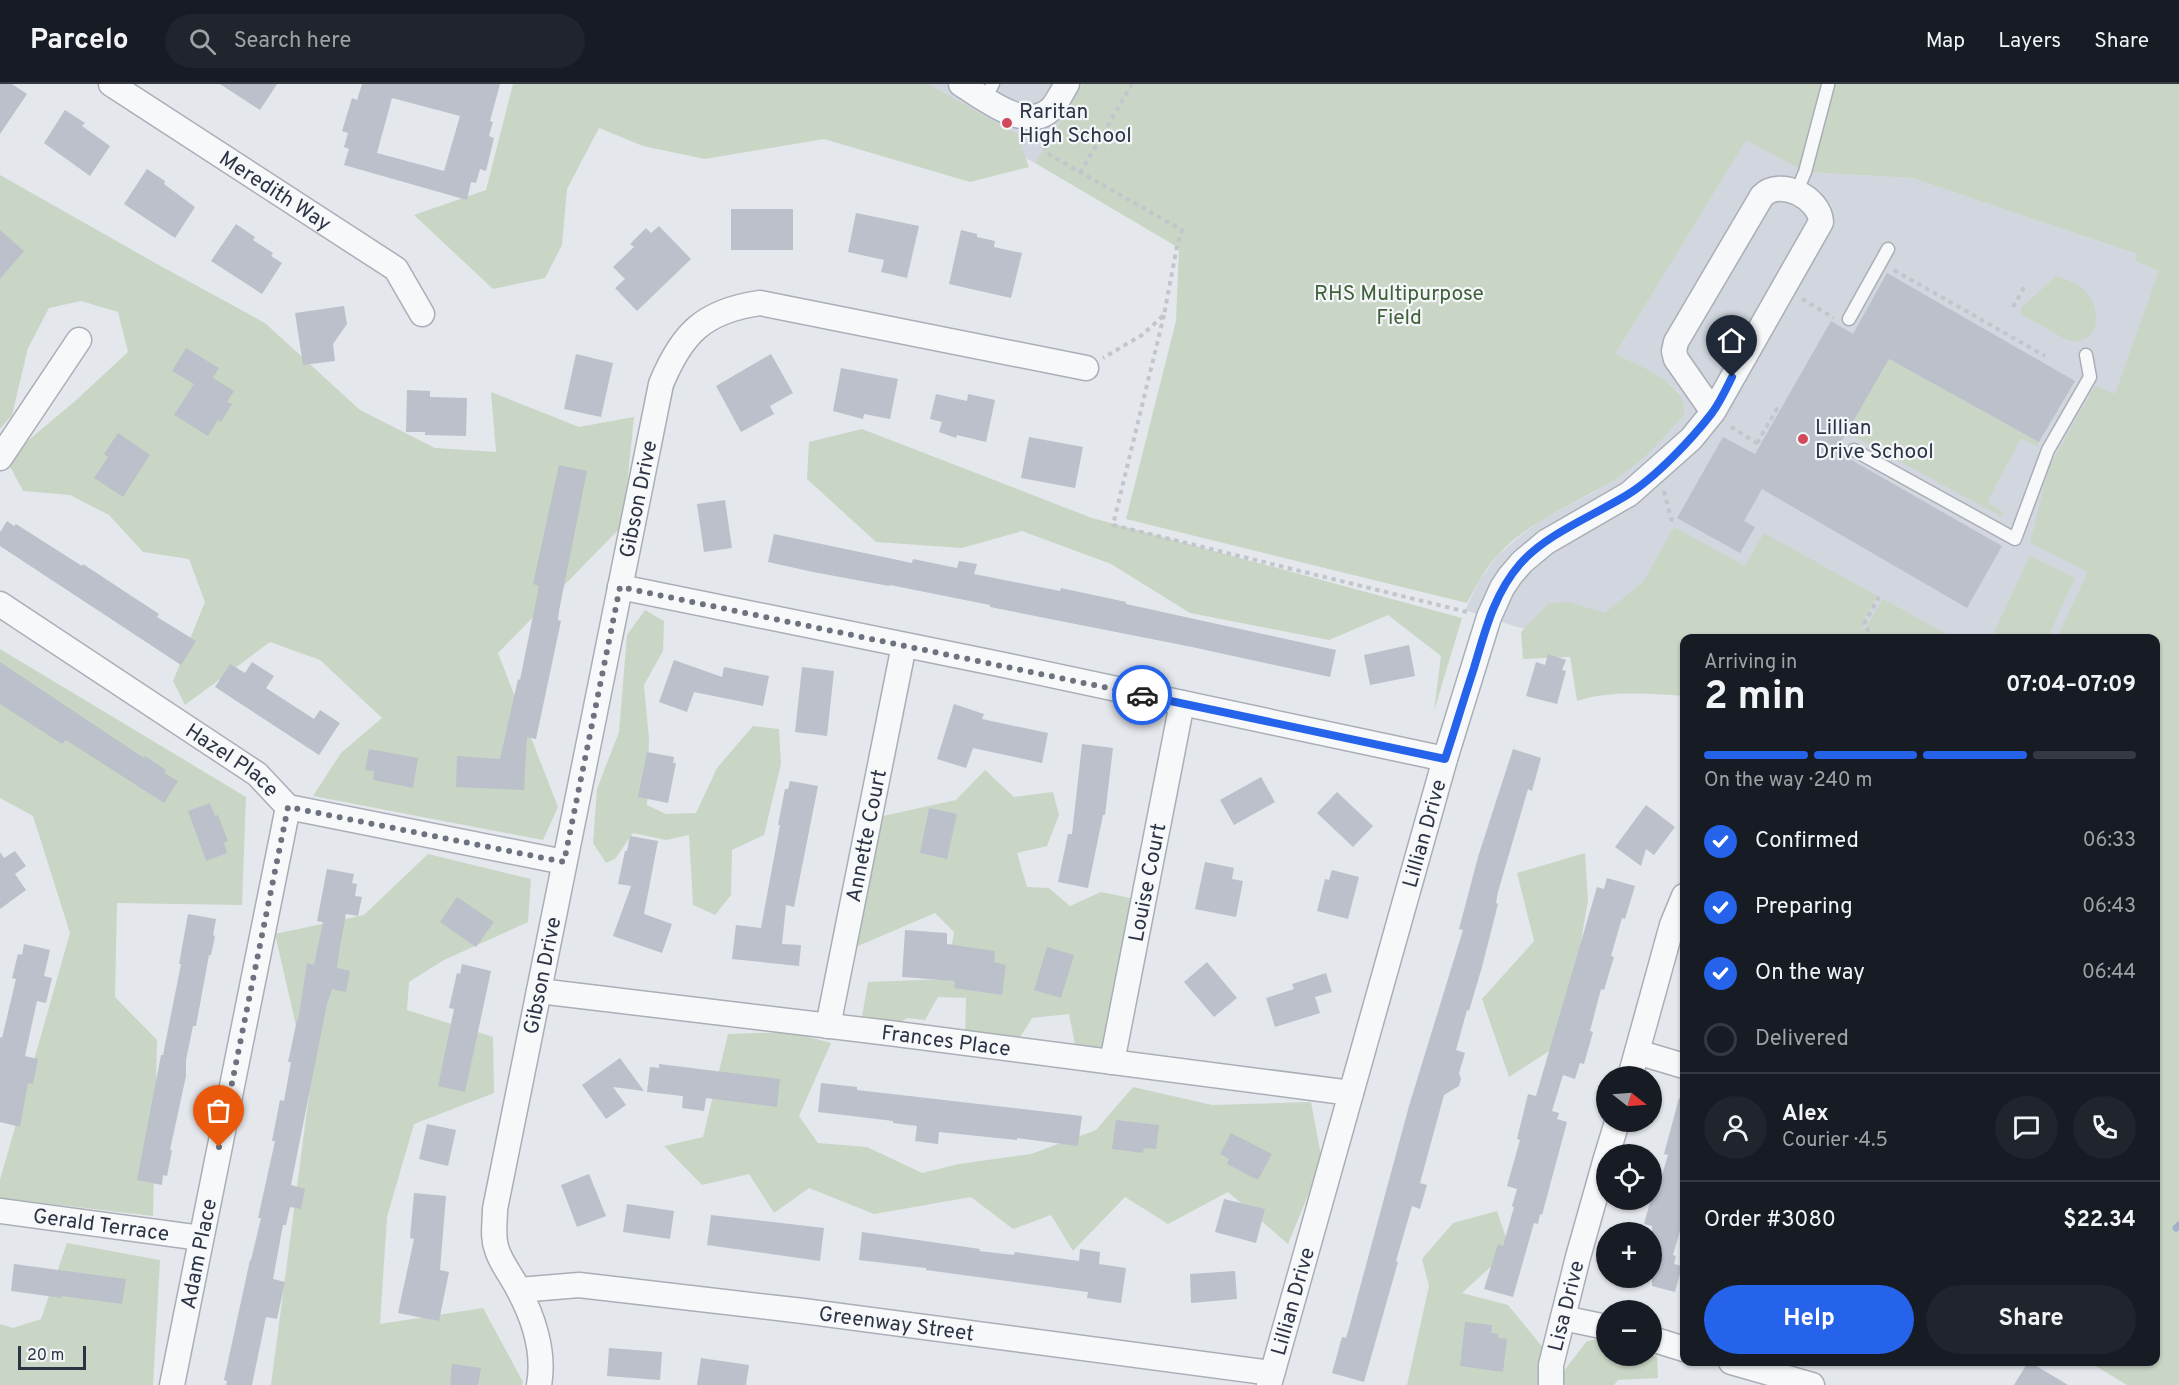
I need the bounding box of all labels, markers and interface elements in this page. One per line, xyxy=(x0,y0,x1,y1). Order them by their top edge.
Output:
search box xyxy=(165,14,585,68)
text: Parcelo xyxy=(30,23,129,59)
icon: search xyxy=(186,25,219,58)
text: Search here xyxy=(234,28,351,55)
text: Map xyxy=(1926,28,1965,55)
text: Layers xyxy=(1998,28,2061,55)
text: Share xyxy=(2094,28,2149,55)
place label: Raritan High School xyxy=(1019,99,1132,150)
marker: Raritan High School xyxy=(1000,116,1014,130)
street label: Meredith Way xyxy=(214,146,336,238)
park label: RHS Multipurpose Field xyxy=(1314,281,1484,332)
pin xyxy=(1706,315,1757,377)
icon: home xyxy=(1715,324,1748,357)
place label: Lillian Drive School xyxy=(1815,415,1934,466)
marker: Lillian Drive School xyxy=(1796,432,1810,446)
street label: Gibson Drive xyxy=(614,438,664,560)
text: Arriving in xyxy=(1704,650,1797,676)
courier xyxy=(1112,665,1172,725)
text: 07:04–07:09 xyxy=(2006,672,2136,699)
text: 2 min xyxy=(1704,674,1806,723)
icon: car xyxy=(1126,679,1159,712)
street label: Hazel Place xyxy=(180,718,284,804)
street label: Annette Court xyxy=(841,767,894,905)
text: On the way · 240 m xyxy=(1704,768,1872,794)
street label: Lillian Drive xyxy=(1397,777,1454,891)
street label: Louise Court xyxy=(1124,821,1173,944)
icon: check xyxy=(1704,825,1737,858)
text: Confirmed xyxy=(1755,828,1859,855)
text: 06:33 xyxy=(2083,828,2136,854)
icon: check xyxy=(1704,891,1737,924)
text: Preparing xyxy=(1755,894,1853,921)
text: 06:43 xyxy=(2082,894,2136,920)
street label: Gibson Drive xyxy=(518,915,568,1037)
icon: check xyxy=(1704,957,1737,990)
text: On the way xyxy=(1755,960,1865,987)
text: 06:44 xyxy=(2082,960,2136,986)
street label: Frances Place xyxy=(880,1020,1012,1064)
text: Delivered xyxy=(1755,1026,1849,1053)
north arrow xyxy=(1596,1066,1662,1132)
map controls xyxy=(1596,1066,1662,1366)
pin xyxy=(193,1085,244,1147)
icon: bag xyxy=(202,1094,235,1127)
button: person xyxy=(1704,1096,1767,1159)
button: chat xyxy=(1995,1096,2058,1159)
button: phone xyxy=(2073,1096,2136,1159)
text: Alex xyxy=(1782,1101,1829,1128)
text: Courier · 4.5 xyxy=(1782,1128,1888,1154)
button: locate xyxy=(1596,1144,1662,1210)
street label: Adam Place xyxy=(176,1196,224,1311)
street label: Gerald Terrace xyxy=(31,1204,171,1249)
text: Order #3080 xyxy=(1704,1207,1836,1234)
text: $22.34 xyxy=(2063,1207,2136,1234)
button: + xyxy=(1596,1222,1662,1288)
street label: Lillian Drive xyxy=(1266,1244,1322,1359)
street label: Lisa Drive xyxy=(1543,1258,1592,1354)
button: Help xyxy=(1704,1285,1914,1354)
button: Share xyxy=(1926,1285,2136,1354)
button: − xyxy=(1596,1300,1662,1366)
street label: Greenway Street xyxy=(817,1301,976,1348)
scale bar xyxy=(18,1343,86,1370)
text: 20 m xyxy=(27,1346,64,1366)

